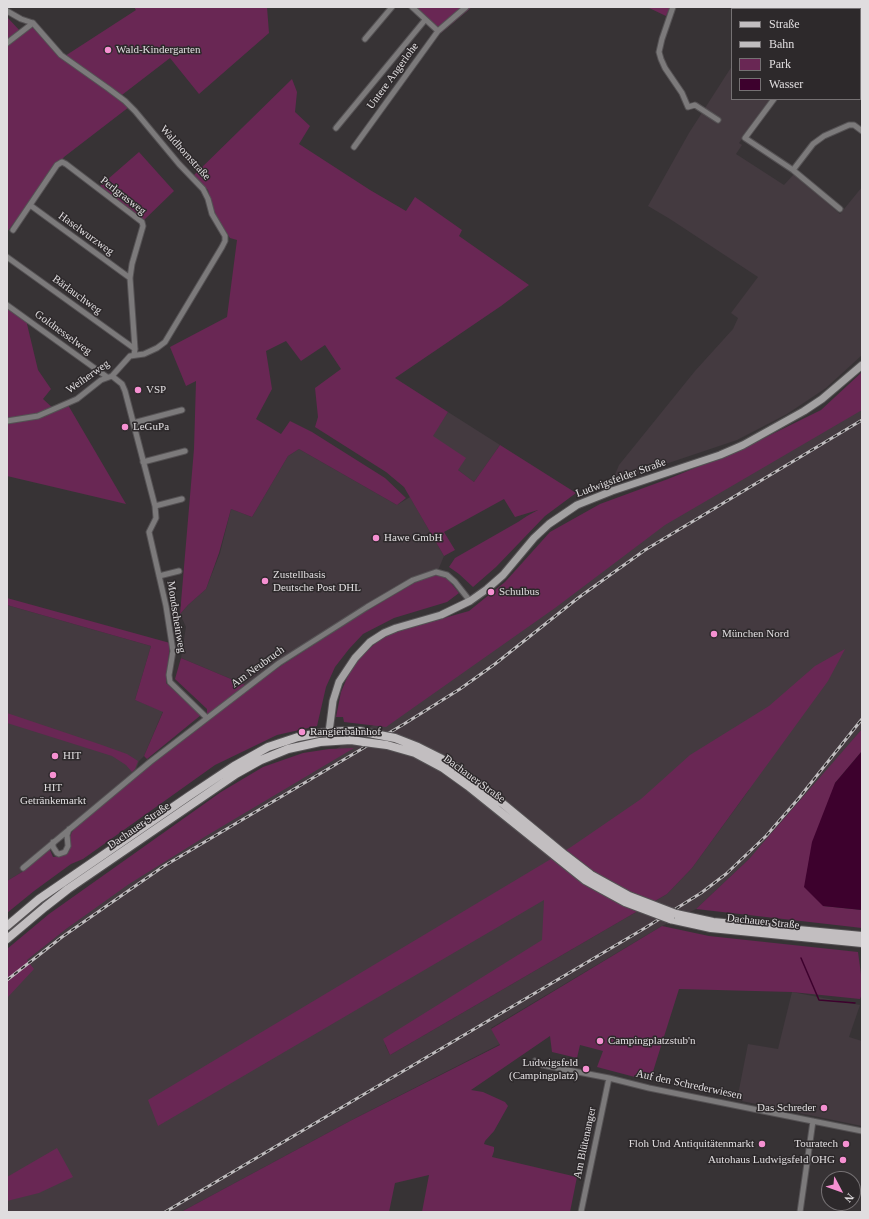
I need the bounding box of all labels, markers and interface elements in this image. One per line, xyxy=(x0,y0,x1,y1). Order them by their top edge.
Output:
legend xyxy=(731,8,861,100)
text: Straße xyxy=(769,17,800,31)
text: Bahn xyxy=(769,37,794,51)
street label: Untere Angerlohe xyxy=(364,40,422,112)
place label: Wald-Kindergarten xyxy=(116,43,200,57)
marker: Wald-Kindergarten xyxy=(103,45,113,55)
text: Park xyxy=(769,57,791,71)
text: Wasser xyxy=(769,77,803,91)
street label: Waldhornstraße xyxy=(157,123,213,183)
street label: Perlgrasweg xyxy=(98,174,148,218)
street label: Haselwurzweg xyxy=(56,209,116,259)
street label: Bärlauchweg xyxy=(50,273,104,317)
street label: Goldnesselweg xyxy=(32,308,94,358)
street label: Weiherweg xyxy=(64,357,112,397)
place label: VSP xyxy=(146,383,166,397)
marker: VSP xyxy=(133,385,143,395)
place label: LeGuPa xyxy=(133,420,169,434)
marker: LeGuPa xyxy=(120,422,130,432)
street label: Ludwigsfelder Straße xyxy=(574,456,668,500)
place label: Hawe GmbH xyxy=(384,531,442,545)
marker: Hawe GmbH xyxy=(371,533,381,543)
place label: Zustellbasis Deutsche Post DHL xyxy=(273,568,361,594)
marker: Zustellbasis Deutsche Post DHL xyxy=(260,576,270,586)
street label: Mondscheinweg xyxy=(164,580,188,654)
place label: Schulbus xyxy=(499,585,539,599)
marker: Schulbus xyxy=(486,587,496,597)
place label: München Nord xyxy=(722,627,789,641)
marker: München Nord xyxy=(709,629,719,639)
street label: Am Neubruch xyxy=(229,643,287,691)
place label: Rangierbahnhof xyxy=(310,725,381,739)
marker: Rangierbahnhof xyxy=(297,727,307,737)
place label: HIT xyxy=(63,749,81,763)
marker: HIT xyxy=(50,751,60,761)
street label: Dachauer Straße xyxy=(441,752,507,806)
marker: HIT Getränkemarkt xyxy=(48,770,58,780)
place label: HIT Getränkemarkt xyxy=(20,781,86,807)
street label: Dachauer Straße xyxy=(105,800,173,852)
street label: Dachauer Straße xyxy=(726,912,800,932)
place label: Campingplatzstub'n xyxy=(608,1034,696,1048)
marker: Campingplatzstub'n xyxy=(595,1036,605,1046)
place label: Ludwigsfeld (Campingplatz) xyxy=(509,1056,578,1082)
marker: Ludwigsfeld (Campingplatz) xyxy=(581,1064,591,1074)
street label: Auf den Schrederwiesen xyxy=(635,1067,743,1103)
place label: Das Schreder xyxy=(757,1101,816,1115)
marker: Das Schreder xyxy=(819,1103,829,1113)
street label: Am Blütenanger xyxy=(571,1106,599,1180)
place label: Floh Und Antiquitätenmarkt xyxy=(629,1137,754,1151)
place label: Touratech xyxy=(794,1137,838,1151)
marker: Floh Und Antiquitätenmarkt xyxy=(757,1139,767,1149)
marker: Touratech xyxy=(841,1139,851,1149)
place label: Autohaus Ludwigsfeld OHG xyxy=(708,1153,835,1167)
marker: Autohaus Ludwigsfeld OHG xyxy=(838,1155,848,1165)
north arrow xyxy=(821,1171,861,1211)
text: N xyxy=(842,1191,856,1205)

